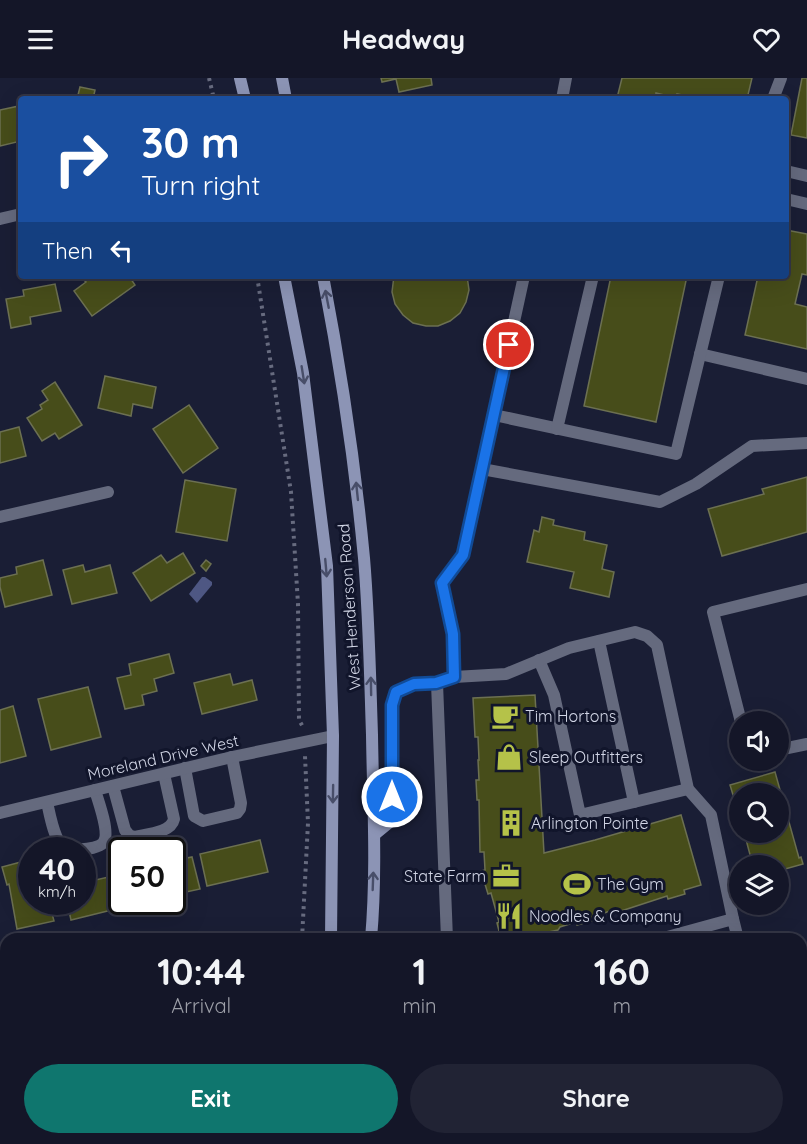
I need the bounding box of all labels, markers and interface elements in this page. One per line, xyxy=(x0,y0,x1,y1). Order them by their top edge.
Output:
text: Headway xyxy=(342,22,465,56)
icon: menu xyxy=(24,23,57,56)
icon: heart xyxy=(750,23,783,56)
text: 30 m xyxy=(141,116,240,169)
icon: right xyxy=(42,120,120,198)
text: Turn right xyxy=(141,168,260,202)
icon: left xyxy=(105,234,138,267)
text: Then xyxy=(42,237,93,265)
one-way arrow xyxy=(321,289,332,309)
pin xyxy=(483,319,534,370)
icon: arrive xyxy=(492,328,525,361)
one-way arrow xyxy=(297,364,308,384)
one-way arrow xyxy=(351,482,362,502)
street label: West Henderson Road xyxy=(333,523,365,691)
one-way arrow xyxy=(321,558,332,578)
one-way arrow xyxy=(365,676,377,696)
cafe icon: Tim Hortons xyxy=(490,701,520,731)
place label: Tim Hortons xyxy=(525,706,616,726)
map controls xyxy=(729,711,789,915)
button: sound xyxy=(729,711,789,771)
street label: Moreland Drive West xyxy=(85,730,241,784)
shop icon: Sleep Outfitters xyxy=(494,742,524,772)
place label: Sleep Outfitters xyxy=(529,747,643,767)
position arrow xyxy=(360,765,424,829)
button: search xyxy=(729,783,789,843)
one-way arrow xyxy=(327,784,339,804)
building icon: Arlington Pointe xyxy=(496,808,526,838)
place label: Arlington Pointe xyxy=(531,813,649,833)
speed limit sign: 50 xyxy=(108,837,186,915)
text: 40 xyxy=(39,850,75,888)
button: layers xyxy=(729,855,789,915)
office icon: State Farm xyxy=(491,861,521,891)
place label: State Farm xyxy=(404,866,486,886)
sports icon: The Gym xyxy=(562,869,592,899)
one-way arrow xyxy=(367,871,379,891)
place label: The Gym xyxy=(597,874,664,894)
text: km/h xyxy=(38,882,76,901)
restaurant icon: Noodles & Company xyxy=(494,901,524,931)
place label: Noodles & Company xyxy=(529,906,682,926)
text: 10:44 xyxy=(157,949,245,994)
text: 1 xyxy=(413,949,427,994)
text: 160 xyxy=(594,949,650,994)
text: Arrival xyxy=(171,993,231,1018)
text: min xyxy=(403,993,437,1018)
text: m xyxy=(613,993,631,1018)
button: Exit xyxy=(24,1064,398,1133)
button: Share xyxy=(410,1064,783,1133)

